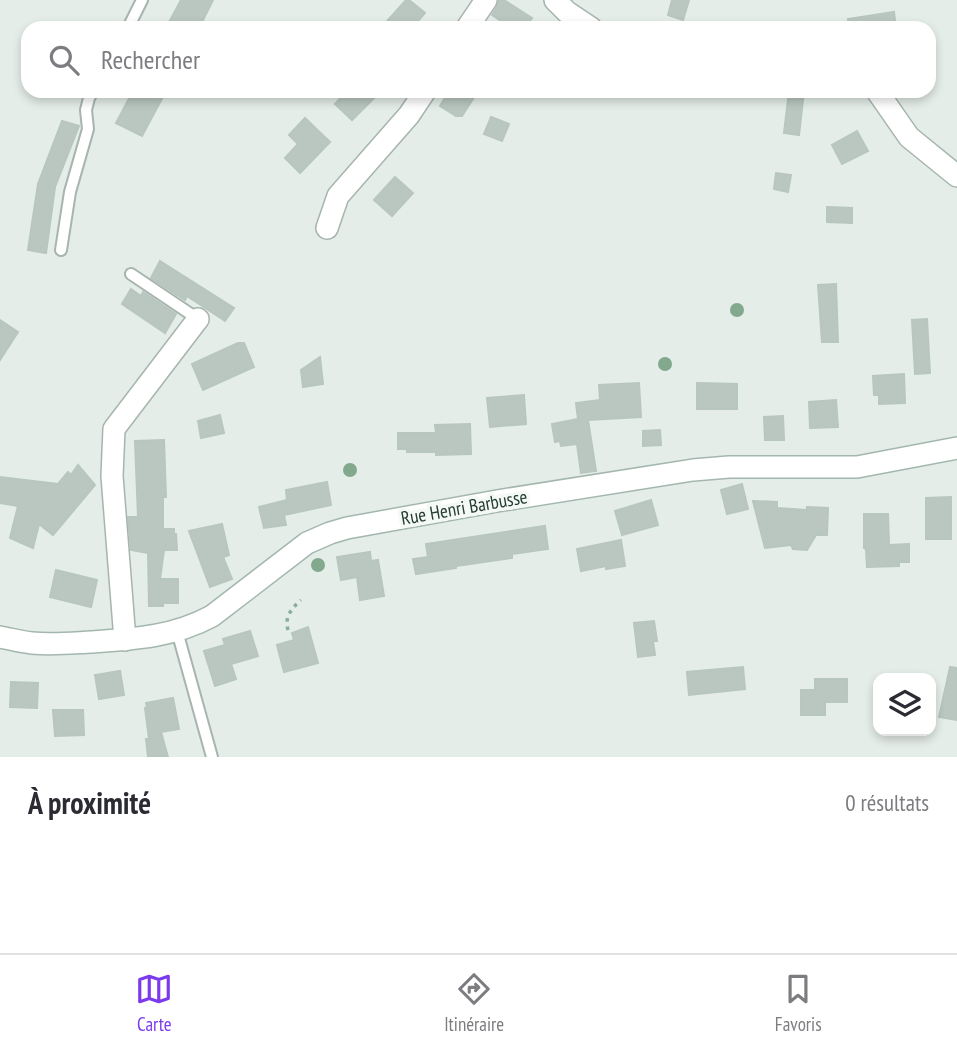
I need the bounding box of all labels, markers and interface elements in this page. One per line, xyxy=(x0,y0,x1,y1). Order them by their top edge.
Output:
search box xyxy=(21,21,936,98)
icon: search xyxy=(45,41,83,79)
text: Rechercher xyxy=(101,43,200,76)
street label: Rue Henri Barbusse xyxy=(399,484,529,530)
map controls xyxy=(873,673,936,736)
button: layers xyxy=(873,673,936,736)
text: À proximité xyxy=(28,783,151,822)
text: 0 résultats xyxy=(845,788,929,817)
tab: Carte xyxy=(135,970,173,1036)
tab: Itinéraire xyxy=(444,970,504,1036)
tab: Favoris xyxy=(775,970,822,1036)

